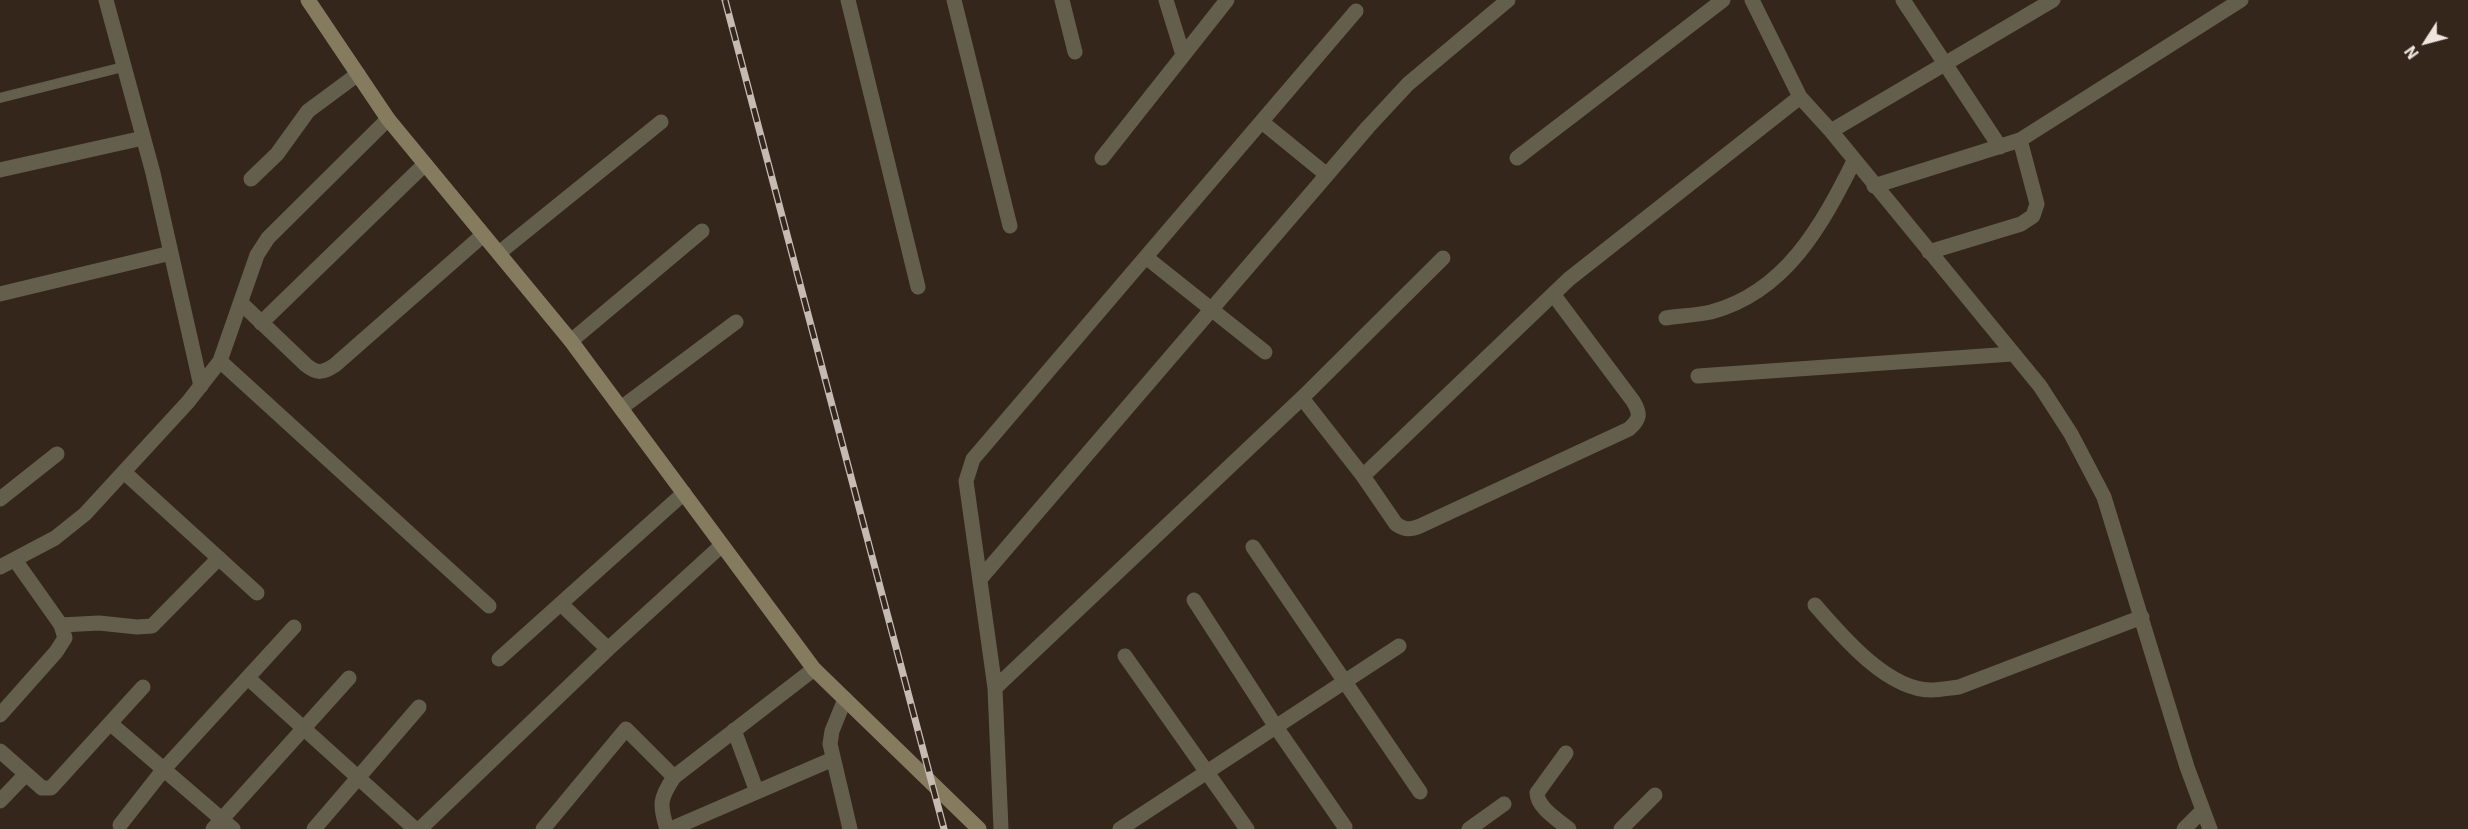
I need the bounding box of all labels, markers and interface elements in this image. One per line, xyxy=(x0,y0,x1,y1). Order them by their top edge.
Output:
north arrow xyxy=(2396,12,2456,72)
text: N xyxy=(2400,42,2423,63)

